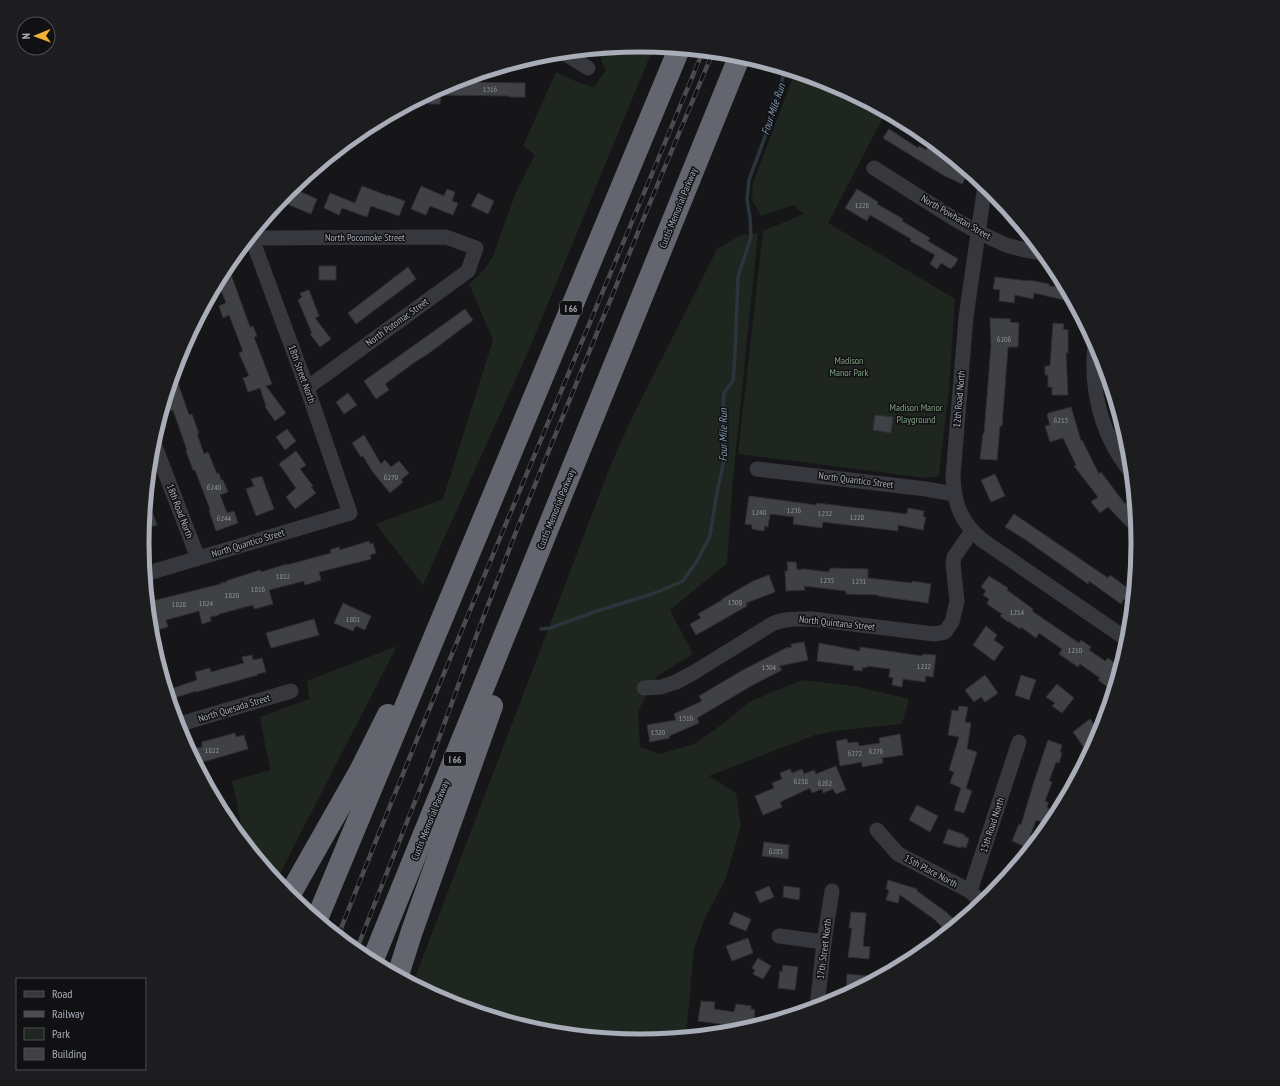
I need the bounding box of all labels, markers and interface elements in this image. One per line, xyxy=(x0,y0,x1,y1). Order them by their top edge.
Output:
north arrow xyxy=(16,16,56,56)
text: N xyxy=(19,33,33,39)
water label: Four Mile Run xyxy=(758,81,789,136)
house number: 1316 xyxy=(483,84,498,94)
street label: Custis Memorial Parkway xyxy=(656,166,700,250)
street label: North Powhatan Street xyxy=(919,192,994,242)
house number: 1228 xyxy=(855,200,870,210)
street label: North Pocomoke Street xyxy=(325,231,405,244)
street label: North Potomac Street xyxy=(363,295,431,349)
road number: I 66 xyxy=(560,301,582,315)
house number: 6206 xyxy=(997,334,1012,344)
street label: 18th Street North xyxy=(285,343,319,405)
park label: Madison Manor Park xyxy=(830,354,869,379)
street label: 12th Road North xyxy=(950,370,968,428)
park label: Madison Manor Playground xyxy=(890,401,943,426)
water label: Four Mile Run xyxy=(716,407,730,462)
house number: 6213 xyxy=(1054,415,1069,425)
street label: Custis Memorial Parkway xyxy=(534,467,578,551)
street label: North Quantico Street xyxy=(818,469,895,491)
house number: 6270 xyxy=(384,472,399,482)
street label: 18th Road North xyxy=(164,482,196,540)
house number: 6240 xyxy=(207,482,222,492)
house number: 1236 xyxy=(787,505,802,515)
house number: 1240 xyxy=(752,507,767,517)
house number: 1232 xyxy=(818,508,833,518)
house number: 1228 xyxy=(850,512,865,522)
house number: 6244 xyxy=(217,513,232,523)
street label: North Quantico Street xyxy=(210,526,286,560)
house number: 1812 xyxy=(276,571,291,581)
house number: 1235 xyxy=(820,575,834,585)
house number: 1231 xyxy=(852,576,867,586)
house number: 1816 xyxy=(251,584,266,594)
house number: 1820 xyxy=(225,590,240,600)
house number: 1309 xyxy=(728,597,743,607)
house number: 1824 xyxy=(199,598,214,608)
house number: 1828 xyxy=(172,599,187,609)
house number: 1214 xyxy=(1010,607,1025,617)
street label: North Quintana Street xyxy=(798,613,876,633)
house number: 1801 xyxy=(346,614,361,624)
house number: 1210 xyxy=(1068,645,1083,655)
house number: 1222 xyxy=(917,661,932,671)
house number: 1304 xyxy=(762,662,777,672)
street label: North Quesada Street xyxy=(196,691,272,725)
house number: 1316 xyxy=(679,713,694,723)
house number: 1320 xyxy=(651,727,666,737)
house number: 1822 xyxy=(205,745,220,755)
house number: 6276 xyxy=(869,746,884,756)
house number: 6272 xyxy=(848,748,863,758)
road number: I 66 xyxy=(444,752,466,766)
house number: 6258 xyxy=(794,776,809,786)
street label: Custis Memorial Parkway xyxy=(408,778,452,862)
house number: 6262 xyxy=(818,778,833,788)
street label: 15th Road North xyxy=(977,796,1007,854)
house number: 6285 xyxy=(769,846,783,856)
street label: 15th Place North xyxy=(902,852,960,890)
street label: 17th Street North xyxy=(814,918,834,980)
legend xyxy=(16,978,146,1070)
text: Road xyxy=(52,986,72,1001)
text: Railway xyxy=(52,1006,85,1021)
text: Park xyxy=(52,1026,70,1041)
text: Building xyxy=(52,1046,87,1061)

